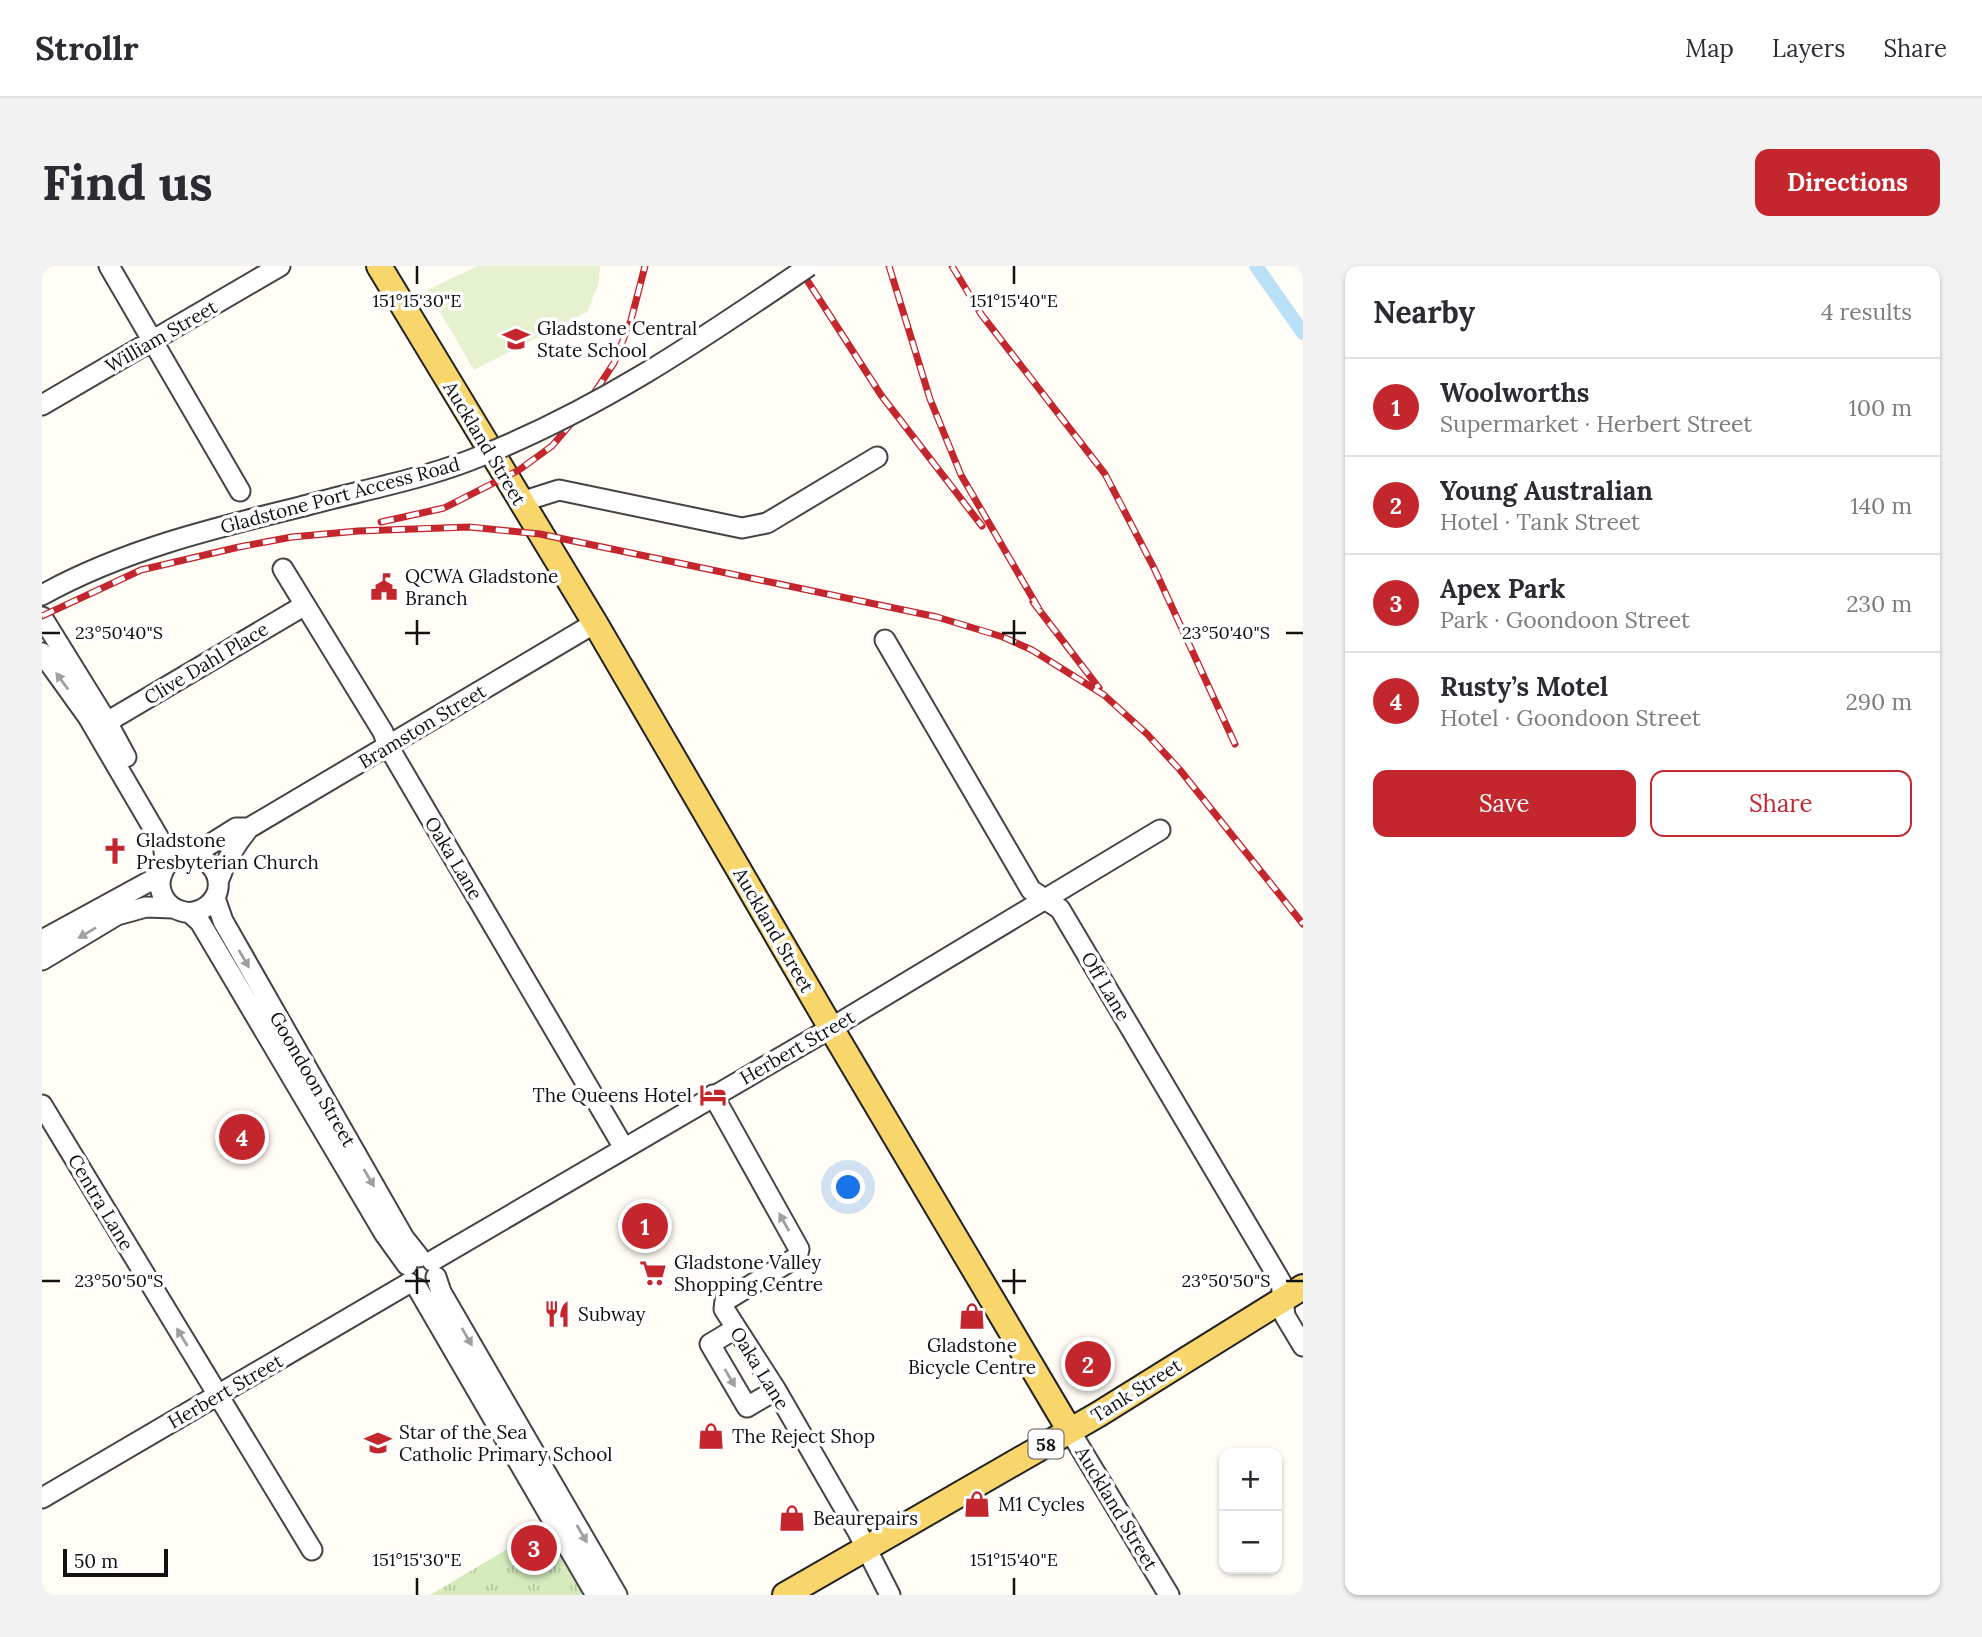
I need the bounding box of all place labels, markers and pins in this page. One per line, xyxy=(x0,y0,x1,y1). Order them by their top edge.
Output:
place label: Gladstone Central State School xyxy=(537,316,697,362)
school or university icon: Gladstone Central State School xyxy=(501,324,531,354)
place label: QCWA Gladstone Branch xyxy=(405,564,558,610)
public building icon: QCWA Gladstone Branch xyxy=(369,572,399,602)
place label: Gladstone Presbyterian Church xyxy=(136,828,319,874)
church icon: Gladstone Presbyterian Church xyxy=(100,836,130,866)
hotel icon: The Queens Hotel xyxy=(698,1080,728,1110)
place label: The Queens Hotel xyxy=(533,1083,692,1107)
pin: 4 xyxy=(219,1111,265,1163)
pin: 1 xyxy=(622,1200,668,1252)
place label: Gladstone Valley Shopping Centre xyxy=(674,1250,823,1296)
supermarket icon: Gladstone Valley Shopping Centre xyxy=(638,1258,668,1288)
restaurant icon: Subway xyxy=(542,1299,572,1329)
shop icon: Gladstone Bicycle Centre xyxy=(957,1301,987,1331)
place label: Subway xyxy=(578,1302,646,1326)
place label: Gladstone Bicycle Centre xyxy=(908,1333,1036,1379)
pin: 2 xyxy=(1065,1338,1111,1390)
place label: Star of the Sea Catholic Primary School xyxy=(399,1420,613,1466)
shop icon: The Reject Shop xyxy=(696,1421,726,1451)
place label: The Reject Shop xyxy=(732,1424,875,1448)
school or university icon: Star of the Sea Catholic Primary School xyxy=(363,1428,393,1458)
shop icon: M1 Cycles xyxy=(962,1489,992,1519)
place label: M1 Cycles xyxy=(998,1492,1085,1516)
shop icon: Beaurepairs xyxy=(777,1503,807,1533)
place label: Beaurepairs xyxy=(813,1506,918,1530)
pin: 3 xyxy=(511,1522,557,1574)

